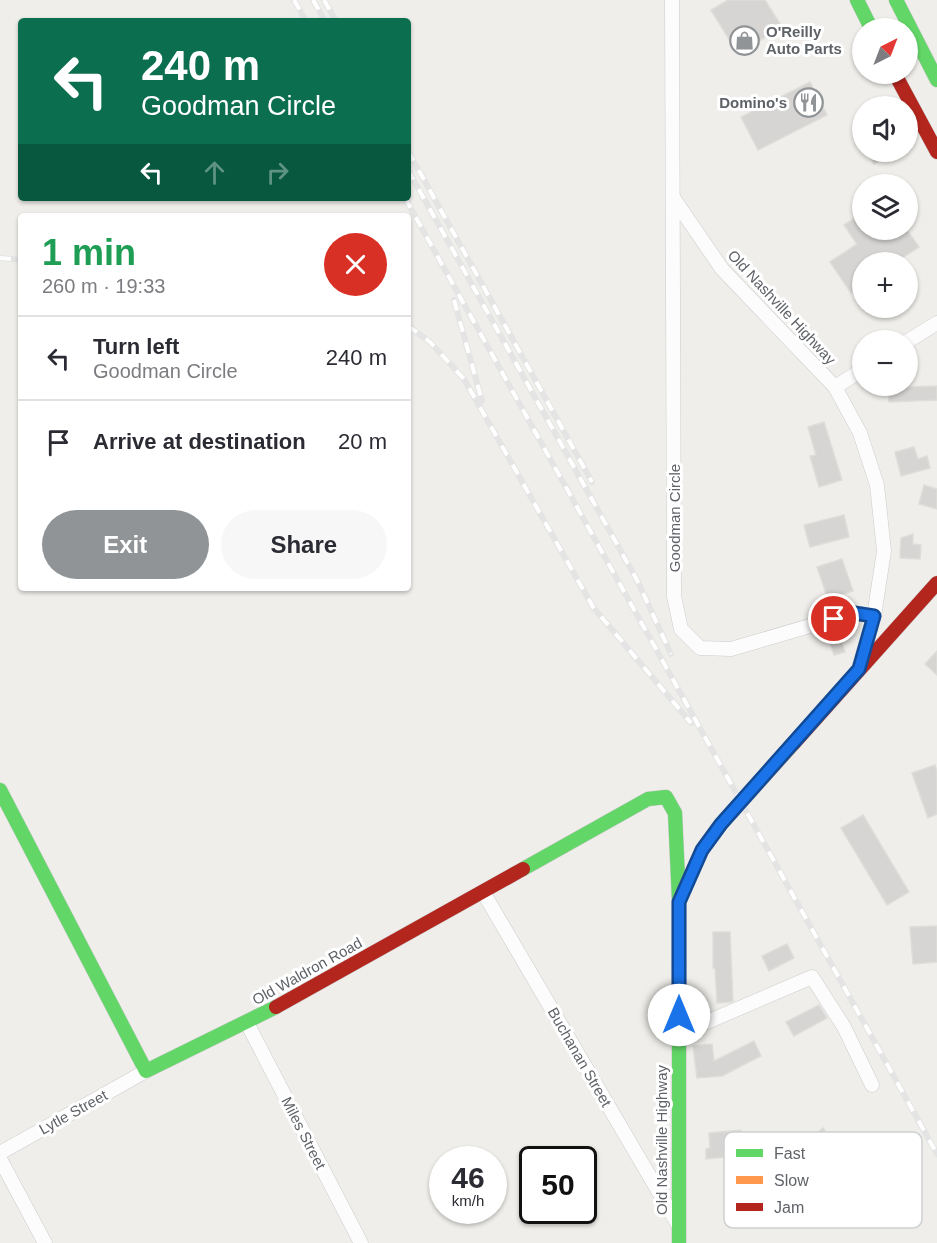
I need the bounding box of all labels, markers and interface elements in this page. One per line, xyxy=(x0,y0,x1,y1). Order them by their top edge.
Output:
north arrow xyxy=(852,18,918,84)
map controls xyxy=(852,18,918,396)
place label: O'Reilly Auto Parts xyxy=(766,23,842,57)
shop icon: O'Reilly Auto Parts xyxy=(729,24,761,56)
icon: left xyxy=(42,42,120,120)
text: 240 m xyxy=(141,42,260,89)
restaurant icon: Domino's xyxy=(792,86,824,118)
text: Goodman Circle xyxy=(141,91,336,121)
place label: Domino's xyxy=(719,94,787,111)
button: sound xyxy=(852,96,918,162)
icon: left xyxy=(135,156,168,189)
icon: ahead xyxy=(198,156,231,189)
icon: right xyxy=(261,156,294,189)
button: layers xyxy=(852,174,918,240)
text: 1 min xyxy=(42,232,136,273)
button: close xyxy=(324,233,387,296)
street label: Old Nashville Highway xyxy=(725,246,840,368)
button: + xyxy=(852,252,918,318)
text: 260 m · 19:33 xyxy=(42,275,165,297)
button: − xyxy=(852,330,918,396)
text: Turn left xyxy=(93,334,179,359)
icon: left xyxy=(42,342,75,375)
text: 240 m xyxy=(326,345,387,370)
text: Goodman Circle xyxy=(93,360,238,382)
icon: arrive xyxy=(42,426,75,459)
text: Arrive at destination xyxy=(93,429,306,454)
text: 20 m xyxy=(338,429,387,454)
street label: Goodman Circle xyxy=(666,464,683,572)
button: Exit xyxy=(42,510,209,579)
button: Share xyxy=(221,510,387,579)
pin xyxy=(808,593,859,644)
icon: arrive xyxy=(817,602,850,635)
street label: Old Waldron Road xyxy=(249,934,365,1008)
position arrow xyxy=(647,983,711,1047)
street label: Buchanan Street xyxy=(545,1004,616,1110)
street label: Old Nashville Highway xyxy=(653,1064,670,1215)
street label: Lytle Street xyxy=(36,1086,111,1138)
street label: Miles Street xyxy=(278,1094,330,1173)
legend xyxy=(724,1132,922,1228)
text: Fast xyxy=(774,1145,806,1162)
speed limit sign: 50 xyxy=(519,1146,597,1224)
text: 46 xyxy=(451,1161,485,1194)
text: Slow xyxy=(774,1172,809,1189)
text: km/h xyxy=(452,1192,484,1209)
text: Jam xyxy=(774,1199,804,1216)

